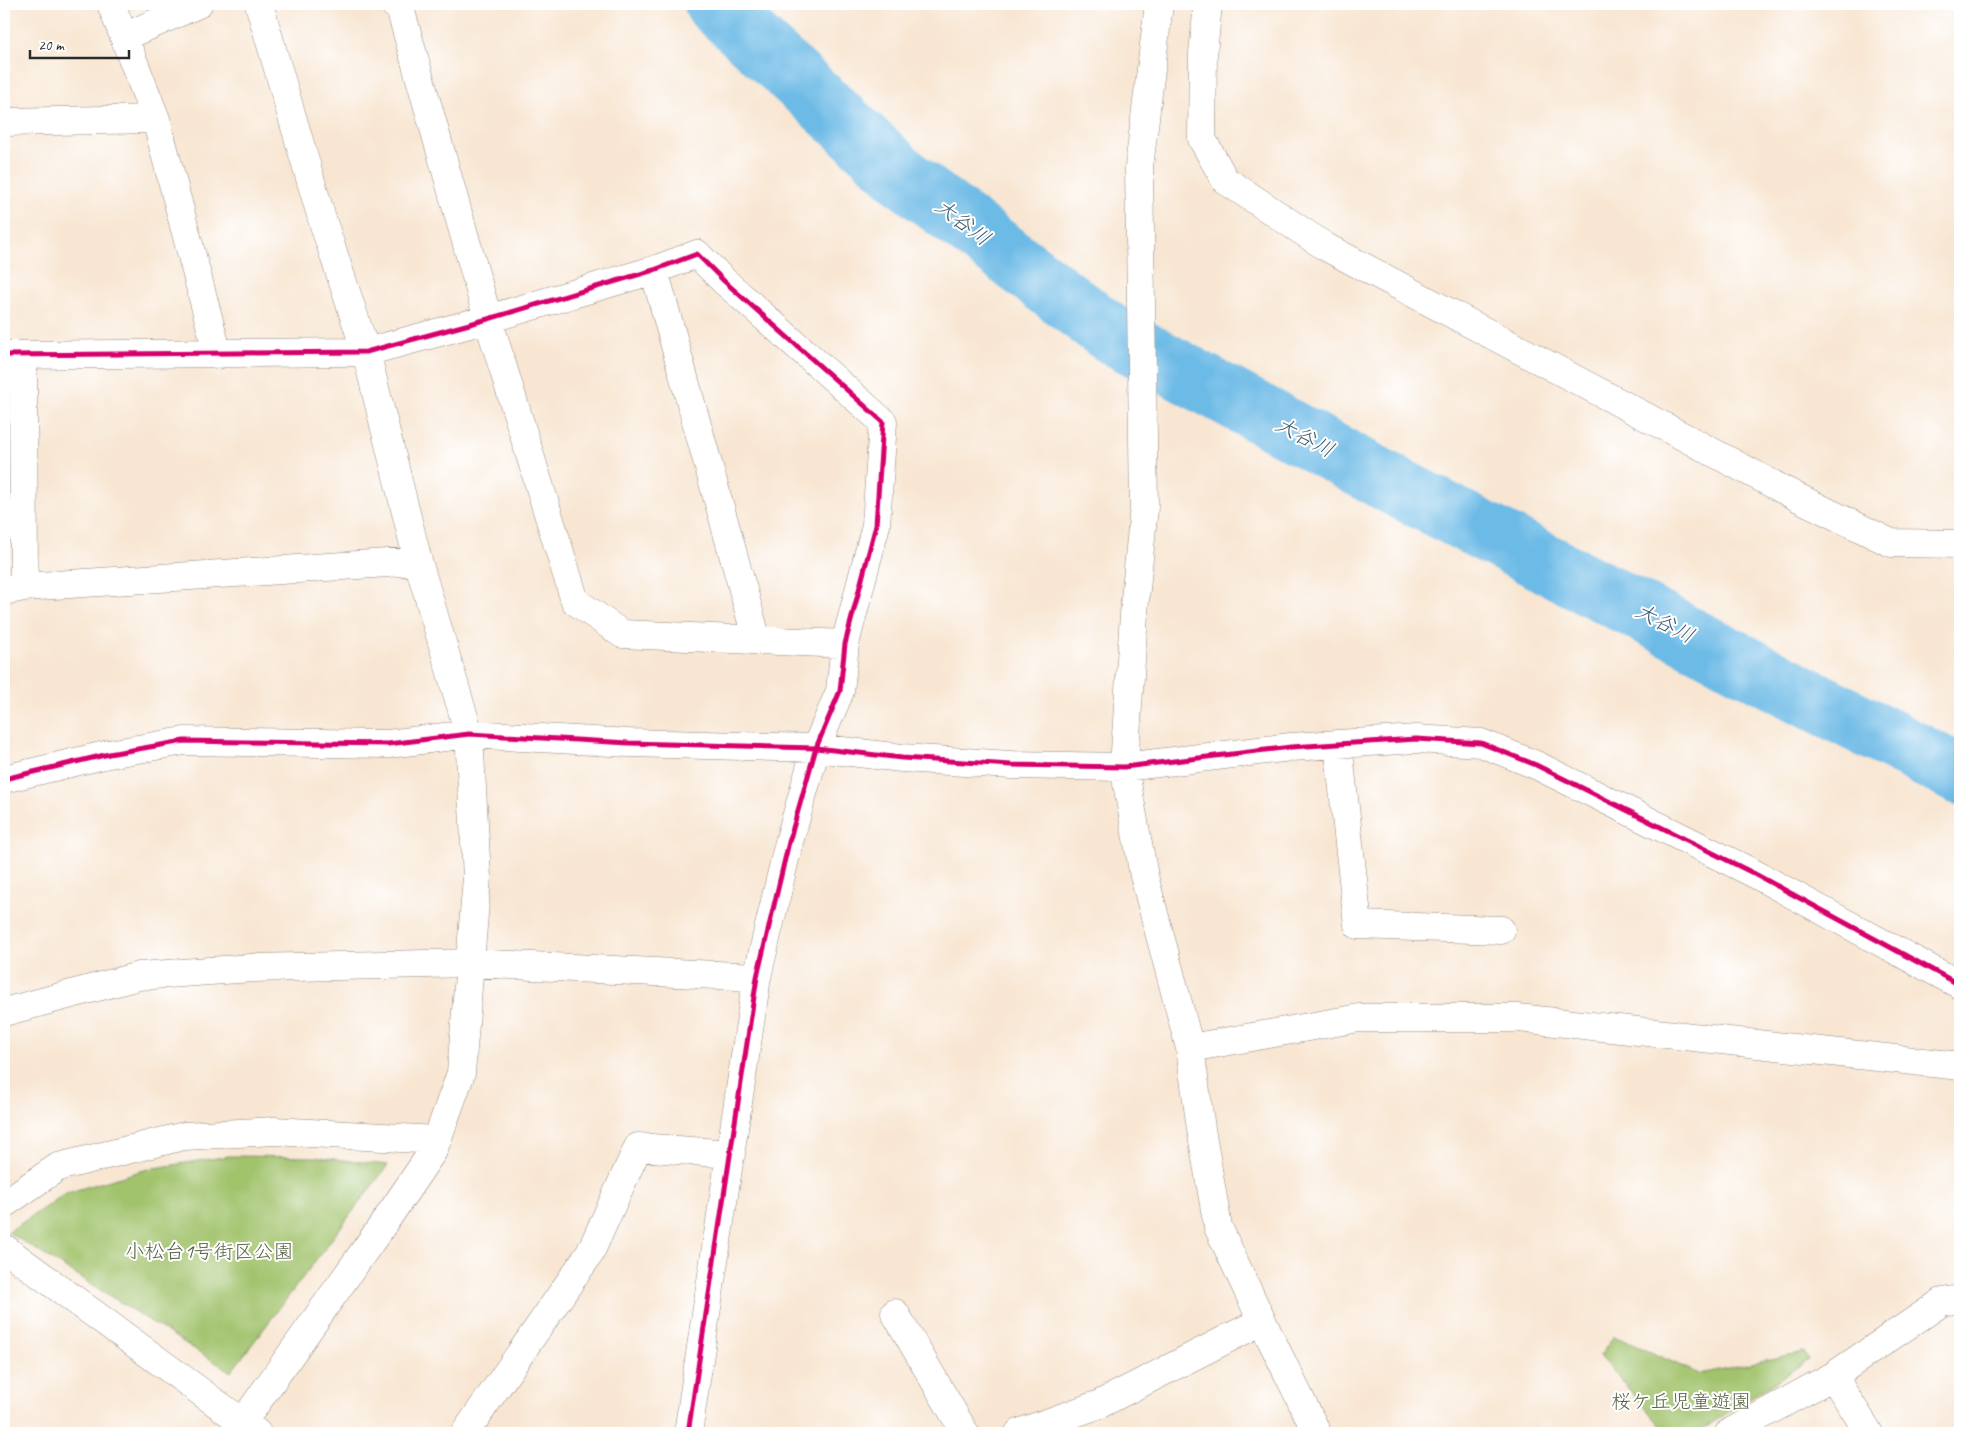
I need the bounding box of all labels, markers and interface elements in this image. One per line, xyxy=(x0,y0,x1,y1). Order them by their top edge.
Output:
scale bar xyxy=(30,28,129,60)
text: 20 m xyxy=(38,36,65,55)
water label: 大谷川 xyxy=(930,193,996,251)
water label: 大谷川 xyxy=(1271,411,1339,463)
water label: 大谷川 xyxy=(1631,597,1699,649)
park label: 小松台1号街区公園 xyxy=(125,1239,294,1264)
park label: 桜ケ丘児童遊園 xyxy=(1611,1389,1751,1414)

